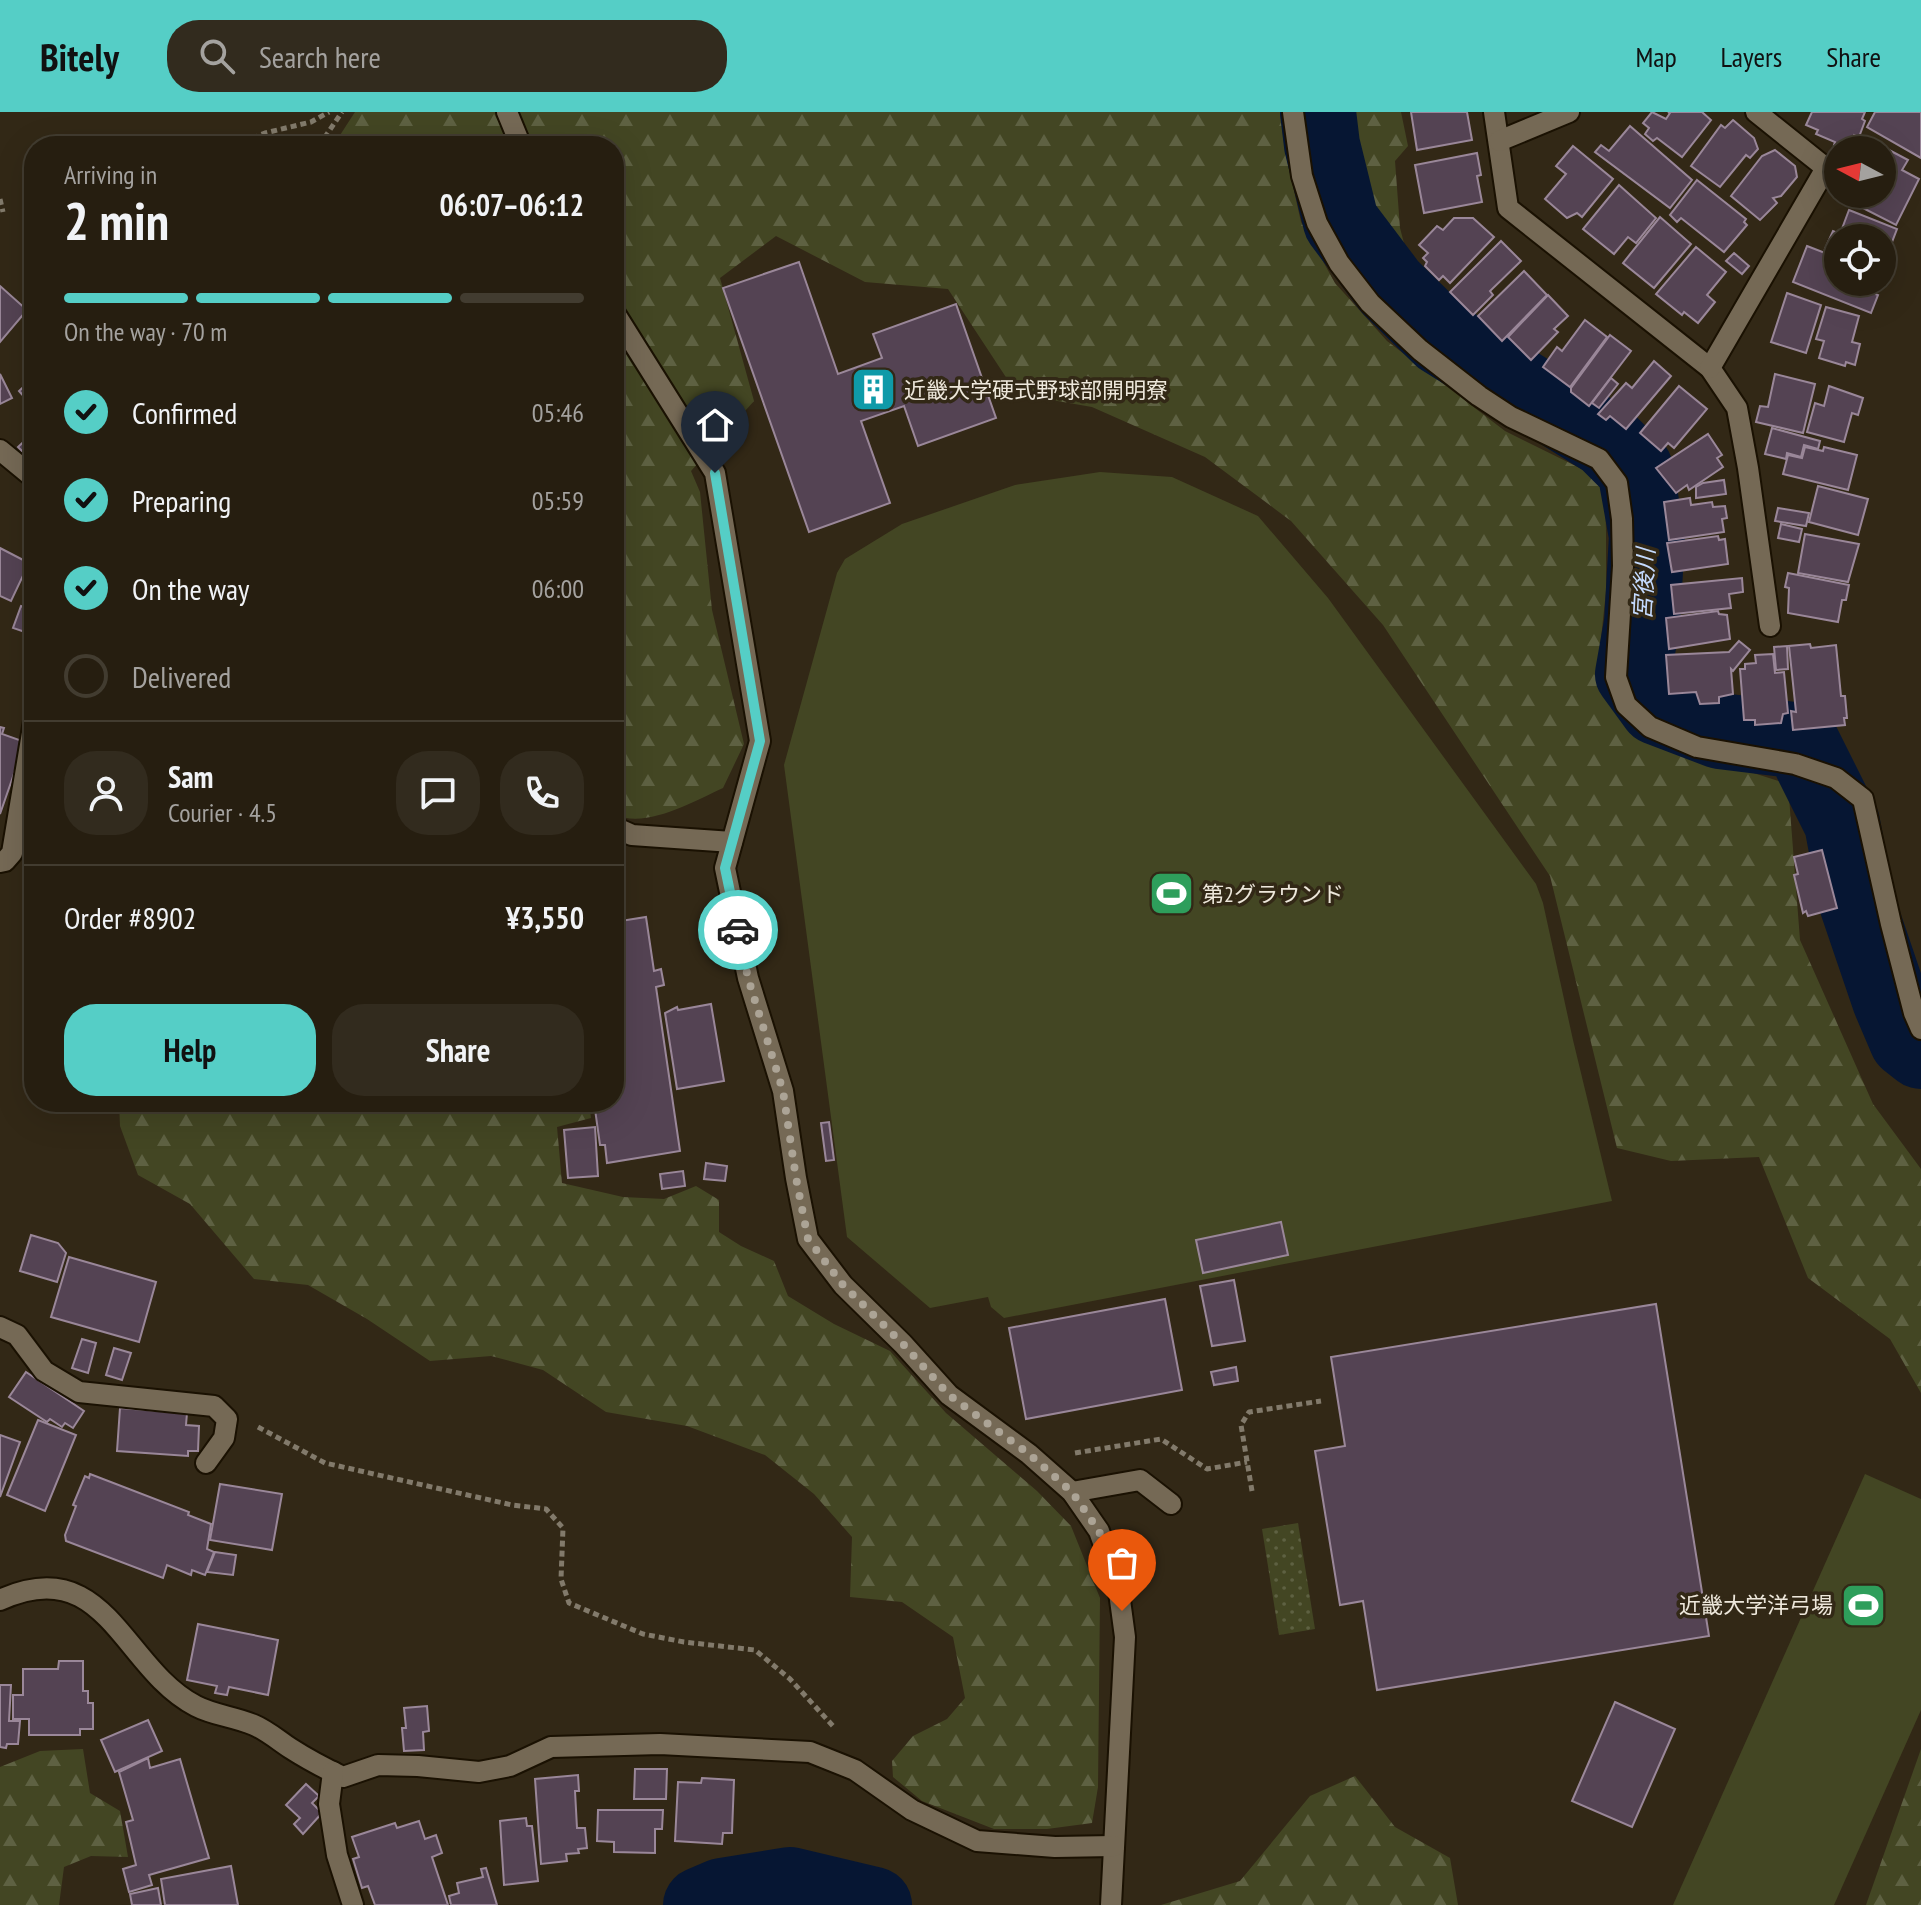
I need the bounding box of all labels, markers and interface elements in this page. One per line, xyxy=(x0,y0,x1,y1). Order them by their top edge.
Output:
search box xyxy=(167,20,727,92)
text: Bitely xyxy=(40,32,119,81)
icon: search xyxy=(195,34,239,78)
text: Search here xyxy=(259,37,381,76)
text: Map xyxy=(1635,38,1677,75)
text: Layers xyxy=(1721,38,1782,75)
text: Share xyxy=(1826,38,1881,75)
north arrow xyxy=(1824,136,1896,208)
map controls xyxy=(1824,136,1896,296)
text: Arriving in xyxy=(64,158,157,191)
text: 06:07–06:12 xyxy=(440,185,584,224)
text: 2 min xyxy=(64,187,169,254)
button: locate xyxy=(1824,224,1896,296)
text: On the way · 70 m xyxy=(64,315,227,348)
building icon: 近畿大学硬式野球部開明寮 xyxy=(849,366,897,414)
place label: 近畿大学硬式野球部開明寮 xyxy=(904,376,1168,404)
icon: check xyxy=(64,390,108,434)
pin xyxy=(681,391,749,473)
text: Confirmed xyxy=(132,393,237,432)
text: 05:46 xyxy=(532,396,584,429)
icon: home xyxy=(693,403,737,447)
icon: check xyxy=(64,478,108,522)
text: Preparing xyxy=(132,481,231,520)
text: 05:59 xyxy=(532,484,584,517)
water label: 宮後川 xyxy=(1627,544,1662,621)
icon: check xyxy=(64,566,108,610)
text: On the way xyxy=(132,569,249,608)
text: 06:00 xyxy=(532,572,584,605)
text: Delivered xyxy=(132,657,231,696)
button: person xyxy=(64,751,148,835)
button: chat xyxy=(396,751,480,835)
button: phone xyxy=(500,751,584,835)
text: Sam xyxy=(168,757,213,796)
text: Courier · 4.5 xyxy=(168,796,277,829)
sports icon: 第2グラウンド xyxy=(1147,870,1195,918)
place label: 第2グラウンド xyxy=(1202,880,1344,908)
courier xyxy=(698,890,778,970)
text: Order #8902 xyxy=(64,898,196,937)
text: ¥3,550 xyxy=(506,898,584,937)
icon: car xyxy=(716,908,760,952)
button: Help xyxy=(64,1004,316,1096)
button: Share xyxy=(332,1004,584,1096)
pin xyxy=(1088,1529,1156,1611)
icon: bag xyxy=(1100,1541,1144,1585)
sports icon: 近畿大学洋弓場 xyxy=(1840,1581,1888,1629)
place label: 近畿大学洋弓場 xyxy=(1679,1591,1833,1619)

